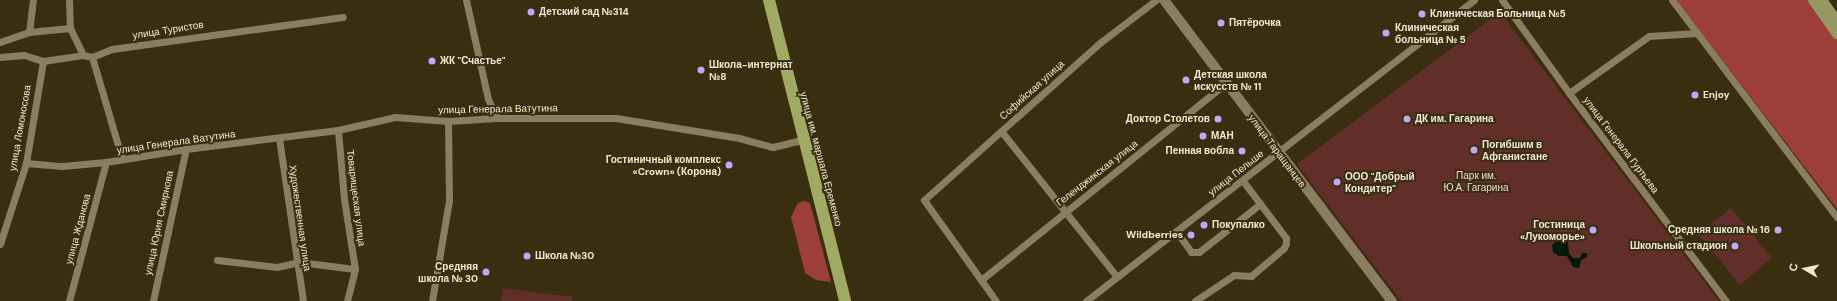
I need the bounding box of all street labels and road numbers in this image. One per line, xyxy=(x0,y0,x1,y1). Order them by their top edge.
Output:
street label: улица Туристов xyxy=(131,18,205,42)
street label: Софийская улица xyxy=(997,58,1067,122)
street label: улица Ломоносова xyxy=(7,84,33,172)
street label: улица им. маршала Еременко xyxy=(797,90,845,228)
street label: улица Генерала Гуртьева xyxy=(1581,94,1661,196)
street label: улица Генерала Ватутина xyxy=(438,102,558,116)
street label: улица Таращанцев xyxy=(1246,112,1308,190)
street label: улица Генерала Ватутина xyxy=(116,128,236,156)
street label: Геленджикская улица xyxy=(1054,137,1140,209)
street label: улица Пельше xyxy=(1206,148,1266,198)
street label: Товарищеская улица xyxy=(344,149,368,247)
street label: Художественная улица xyxy=(287,164,313,272)
street label: улица Юрия Смирнова xyxy=(142,170,176,276)
street label: улица Жданова xyxy=(63,192,93,266)

